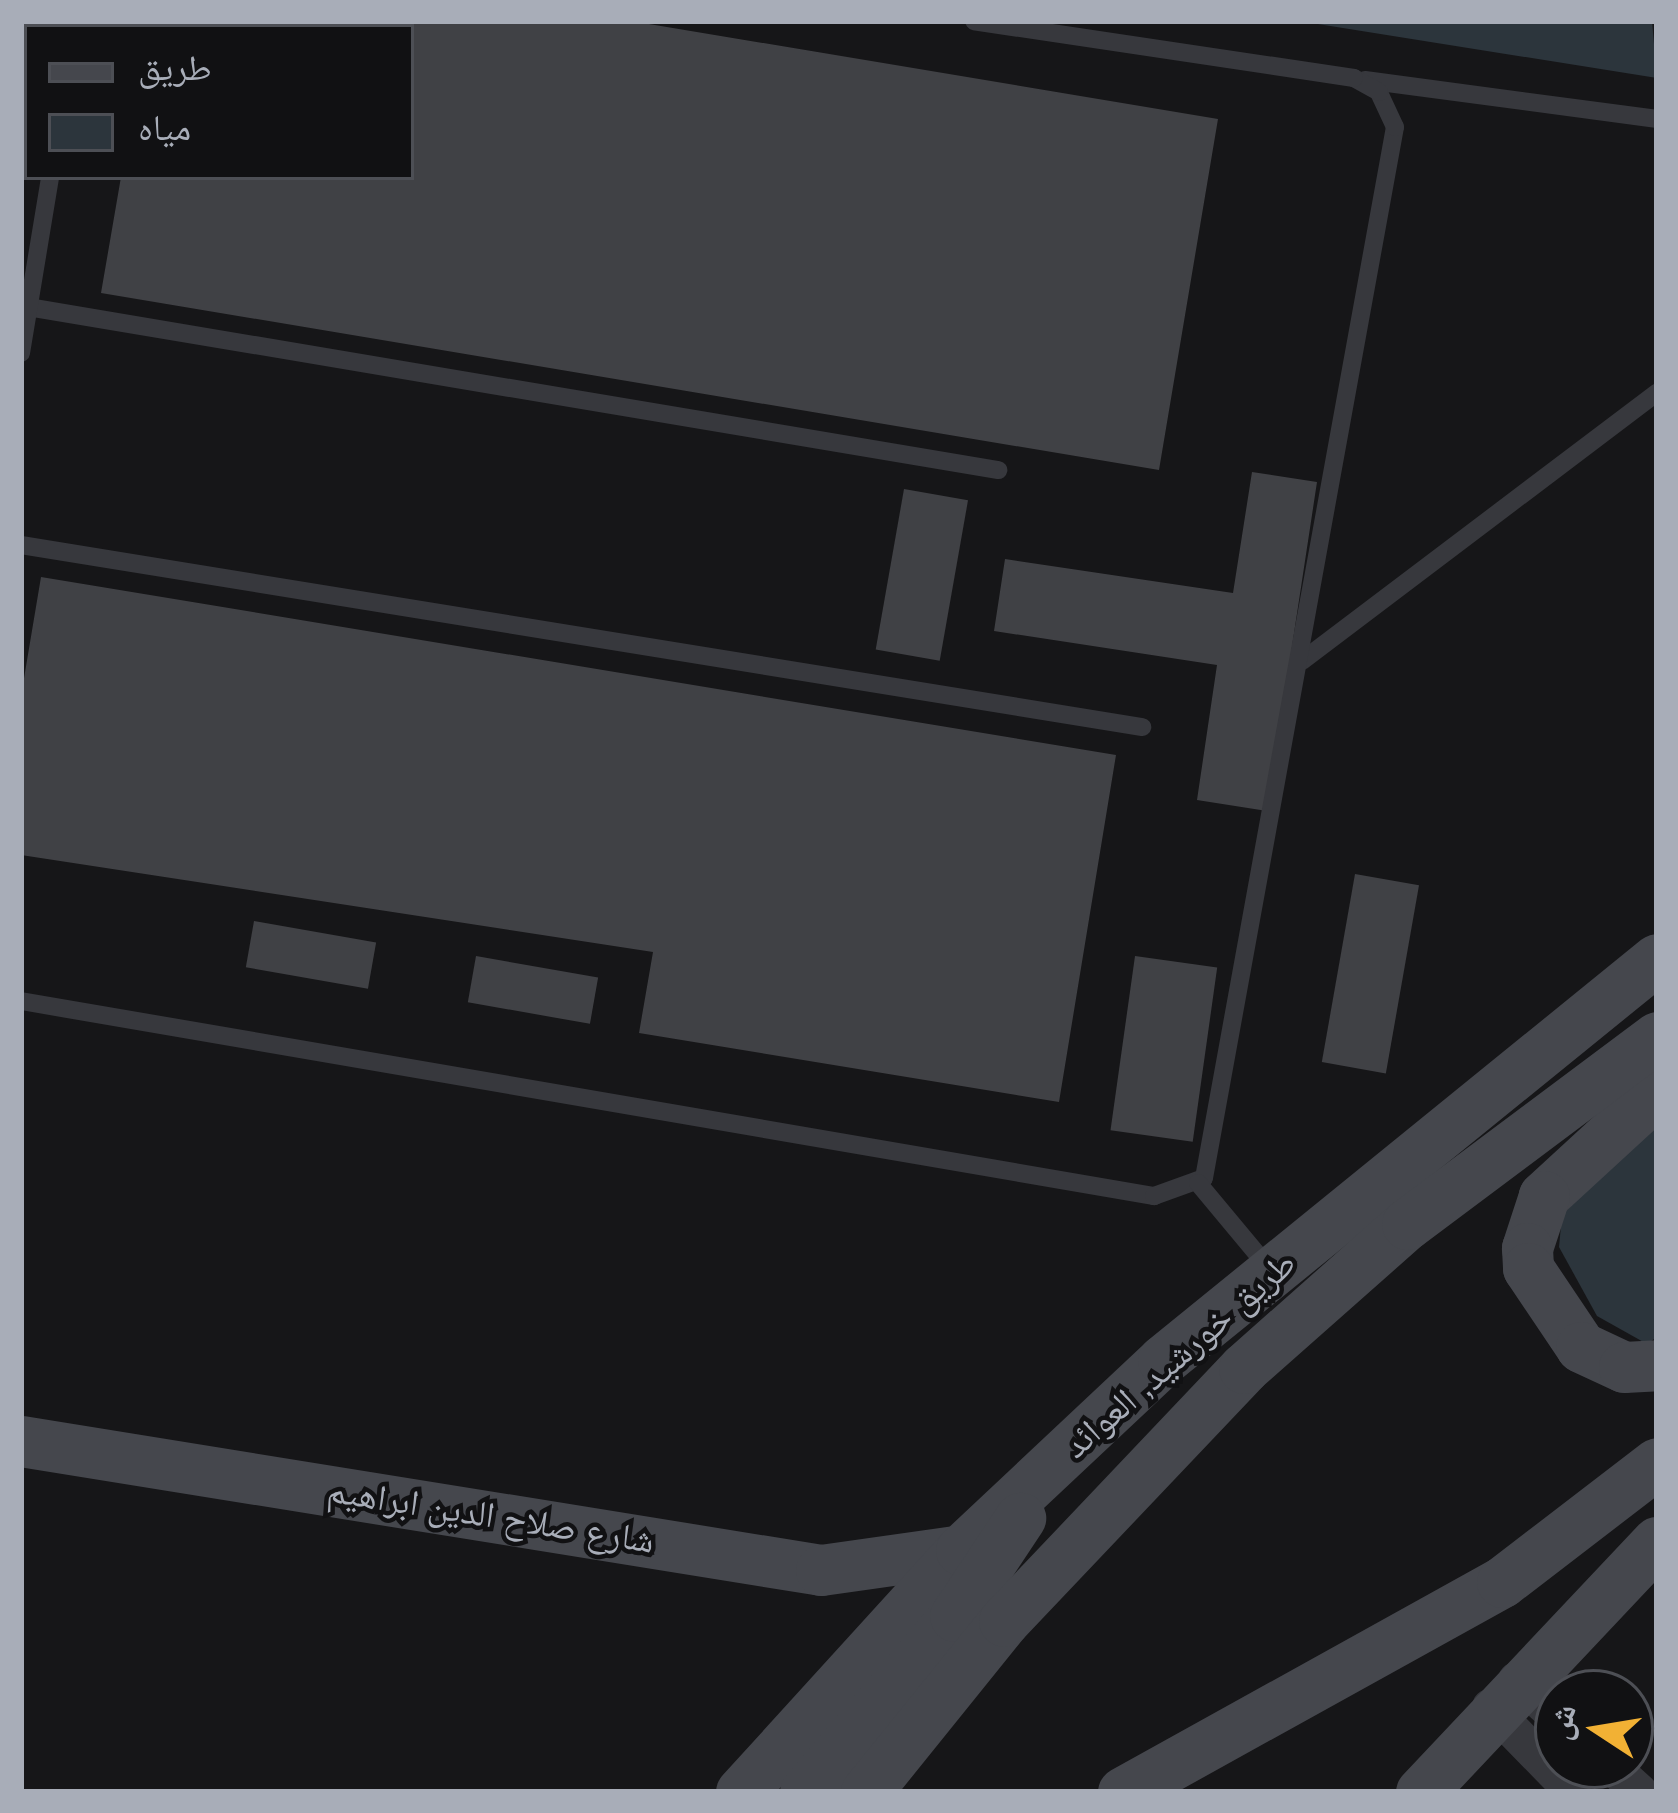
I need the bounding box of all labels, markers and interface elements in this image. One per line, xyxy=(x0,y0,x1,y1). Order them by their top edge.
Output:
legend xyxy=(24,24,414,180)
text: طريق xyxy=(138,47,212,88)
text: مياه xyxy=(138,107,191,148)
street label: طريق خورشيد, العوائد xyxy=(1054,1241,1304,1467)
street label: شارع صلاح الدين ابراهيم xyxy=(325,1468,657,1562)
north arrow xyxy=(1534,1669,1654,1789)
text: ش xyxy=(1539,1701,1583,1743)

